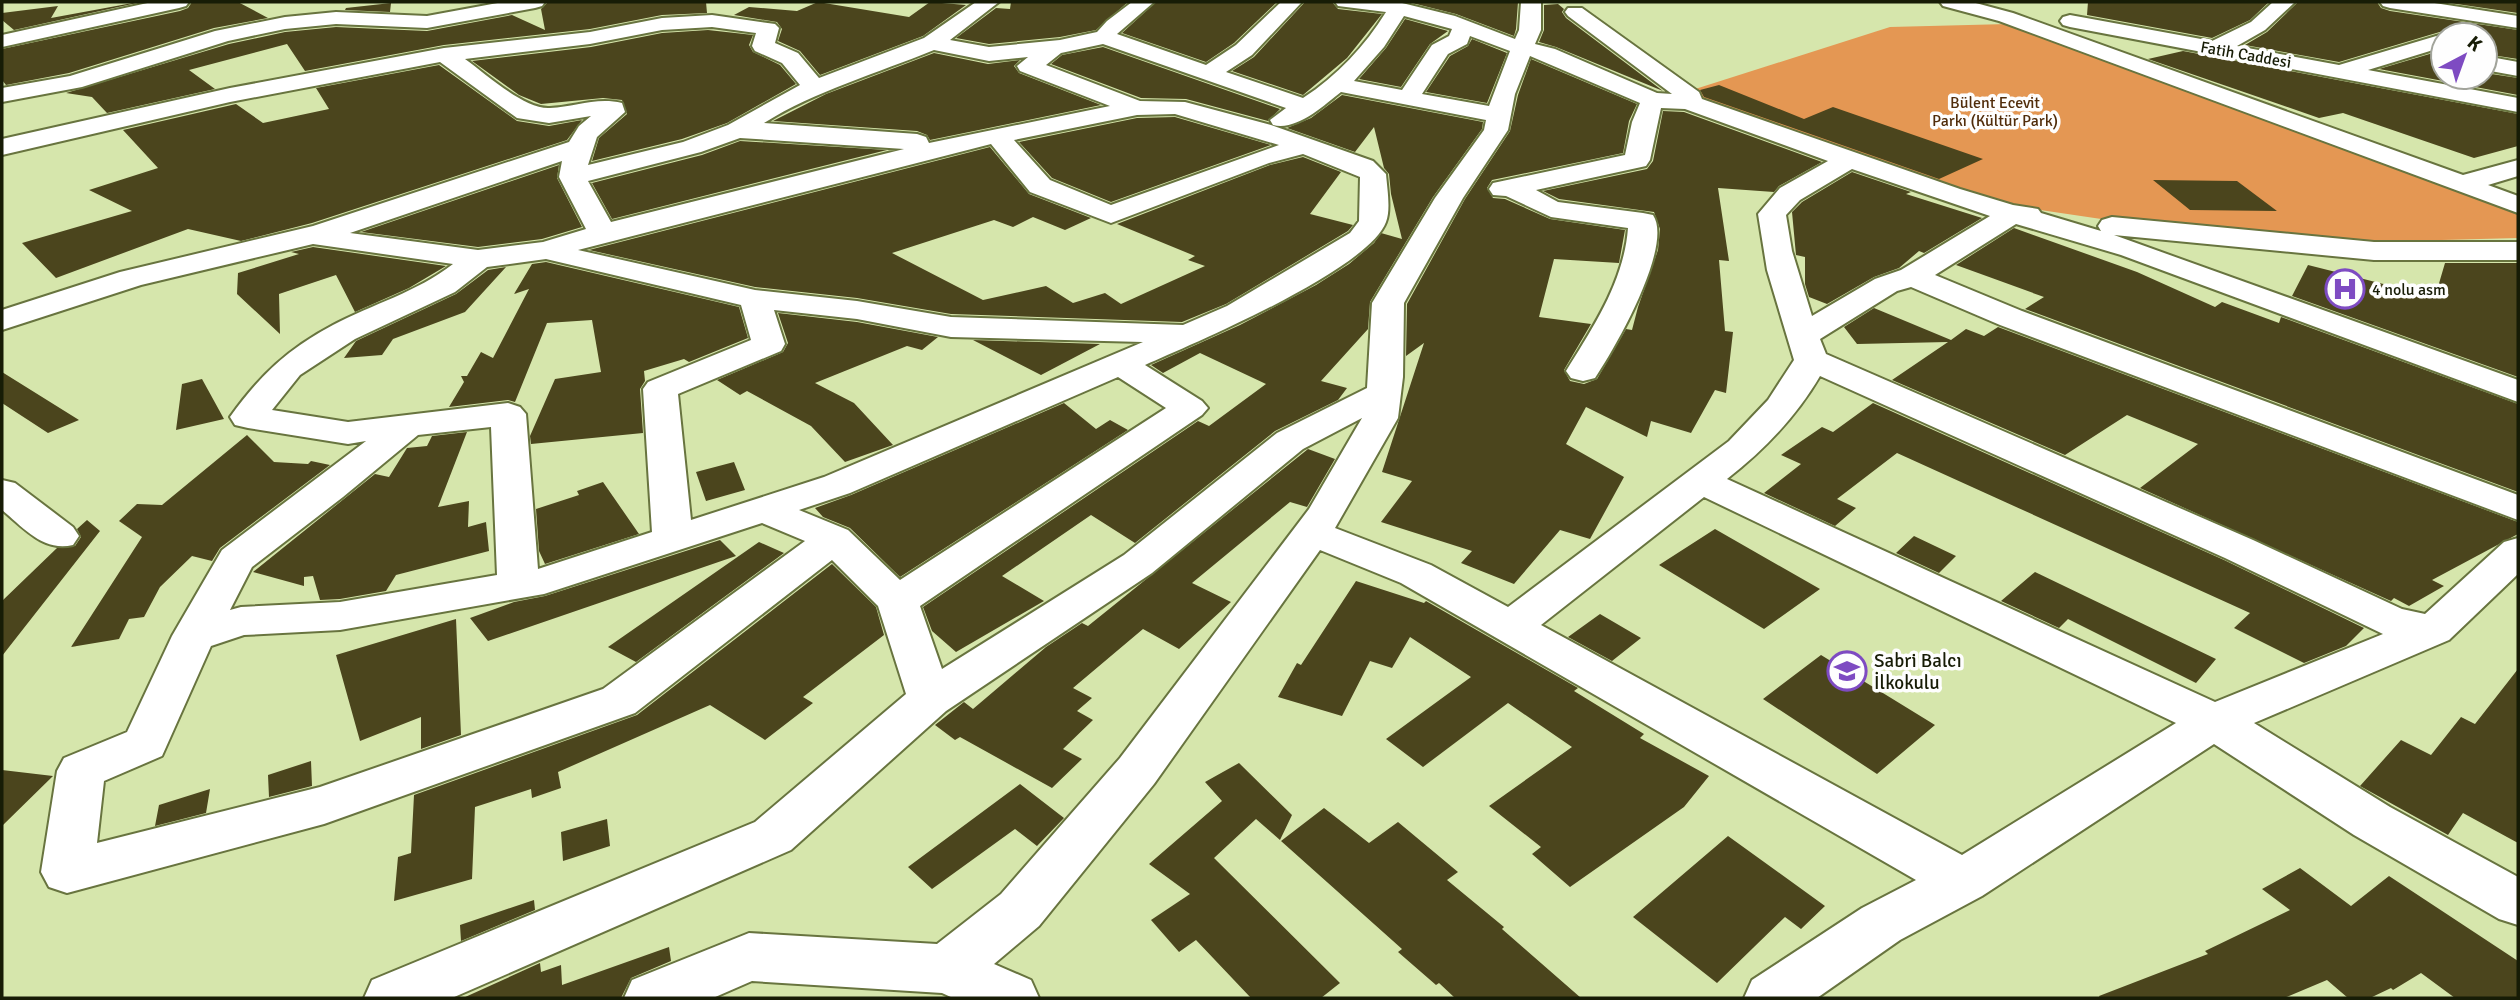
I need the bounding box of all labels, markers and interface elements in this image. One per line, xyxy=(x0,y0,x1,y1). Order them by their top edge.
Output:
north arrow xyxy=(2429,21,2499,91)
text: K xyxy=(2462,31,2487,57)
street label: Fatih Caddesi xyxy=(2199,37,2293,73)
park label: Bülent Ecevit Parkı (Kültür Park) xyxy=(1932,93,2058,131)
hospital icon: 4 nolu asm xyxy=(2324,268,2366,310)
place label: 4 nolu asm xyxy=(2372,280,2446,300)
place label: Sabri Balcı İlkokulu xyxy=(1874,649,1962,695)
school or university icon: Sabri Balcı İlkokulu xyxy=(1826,650,1868,692)

